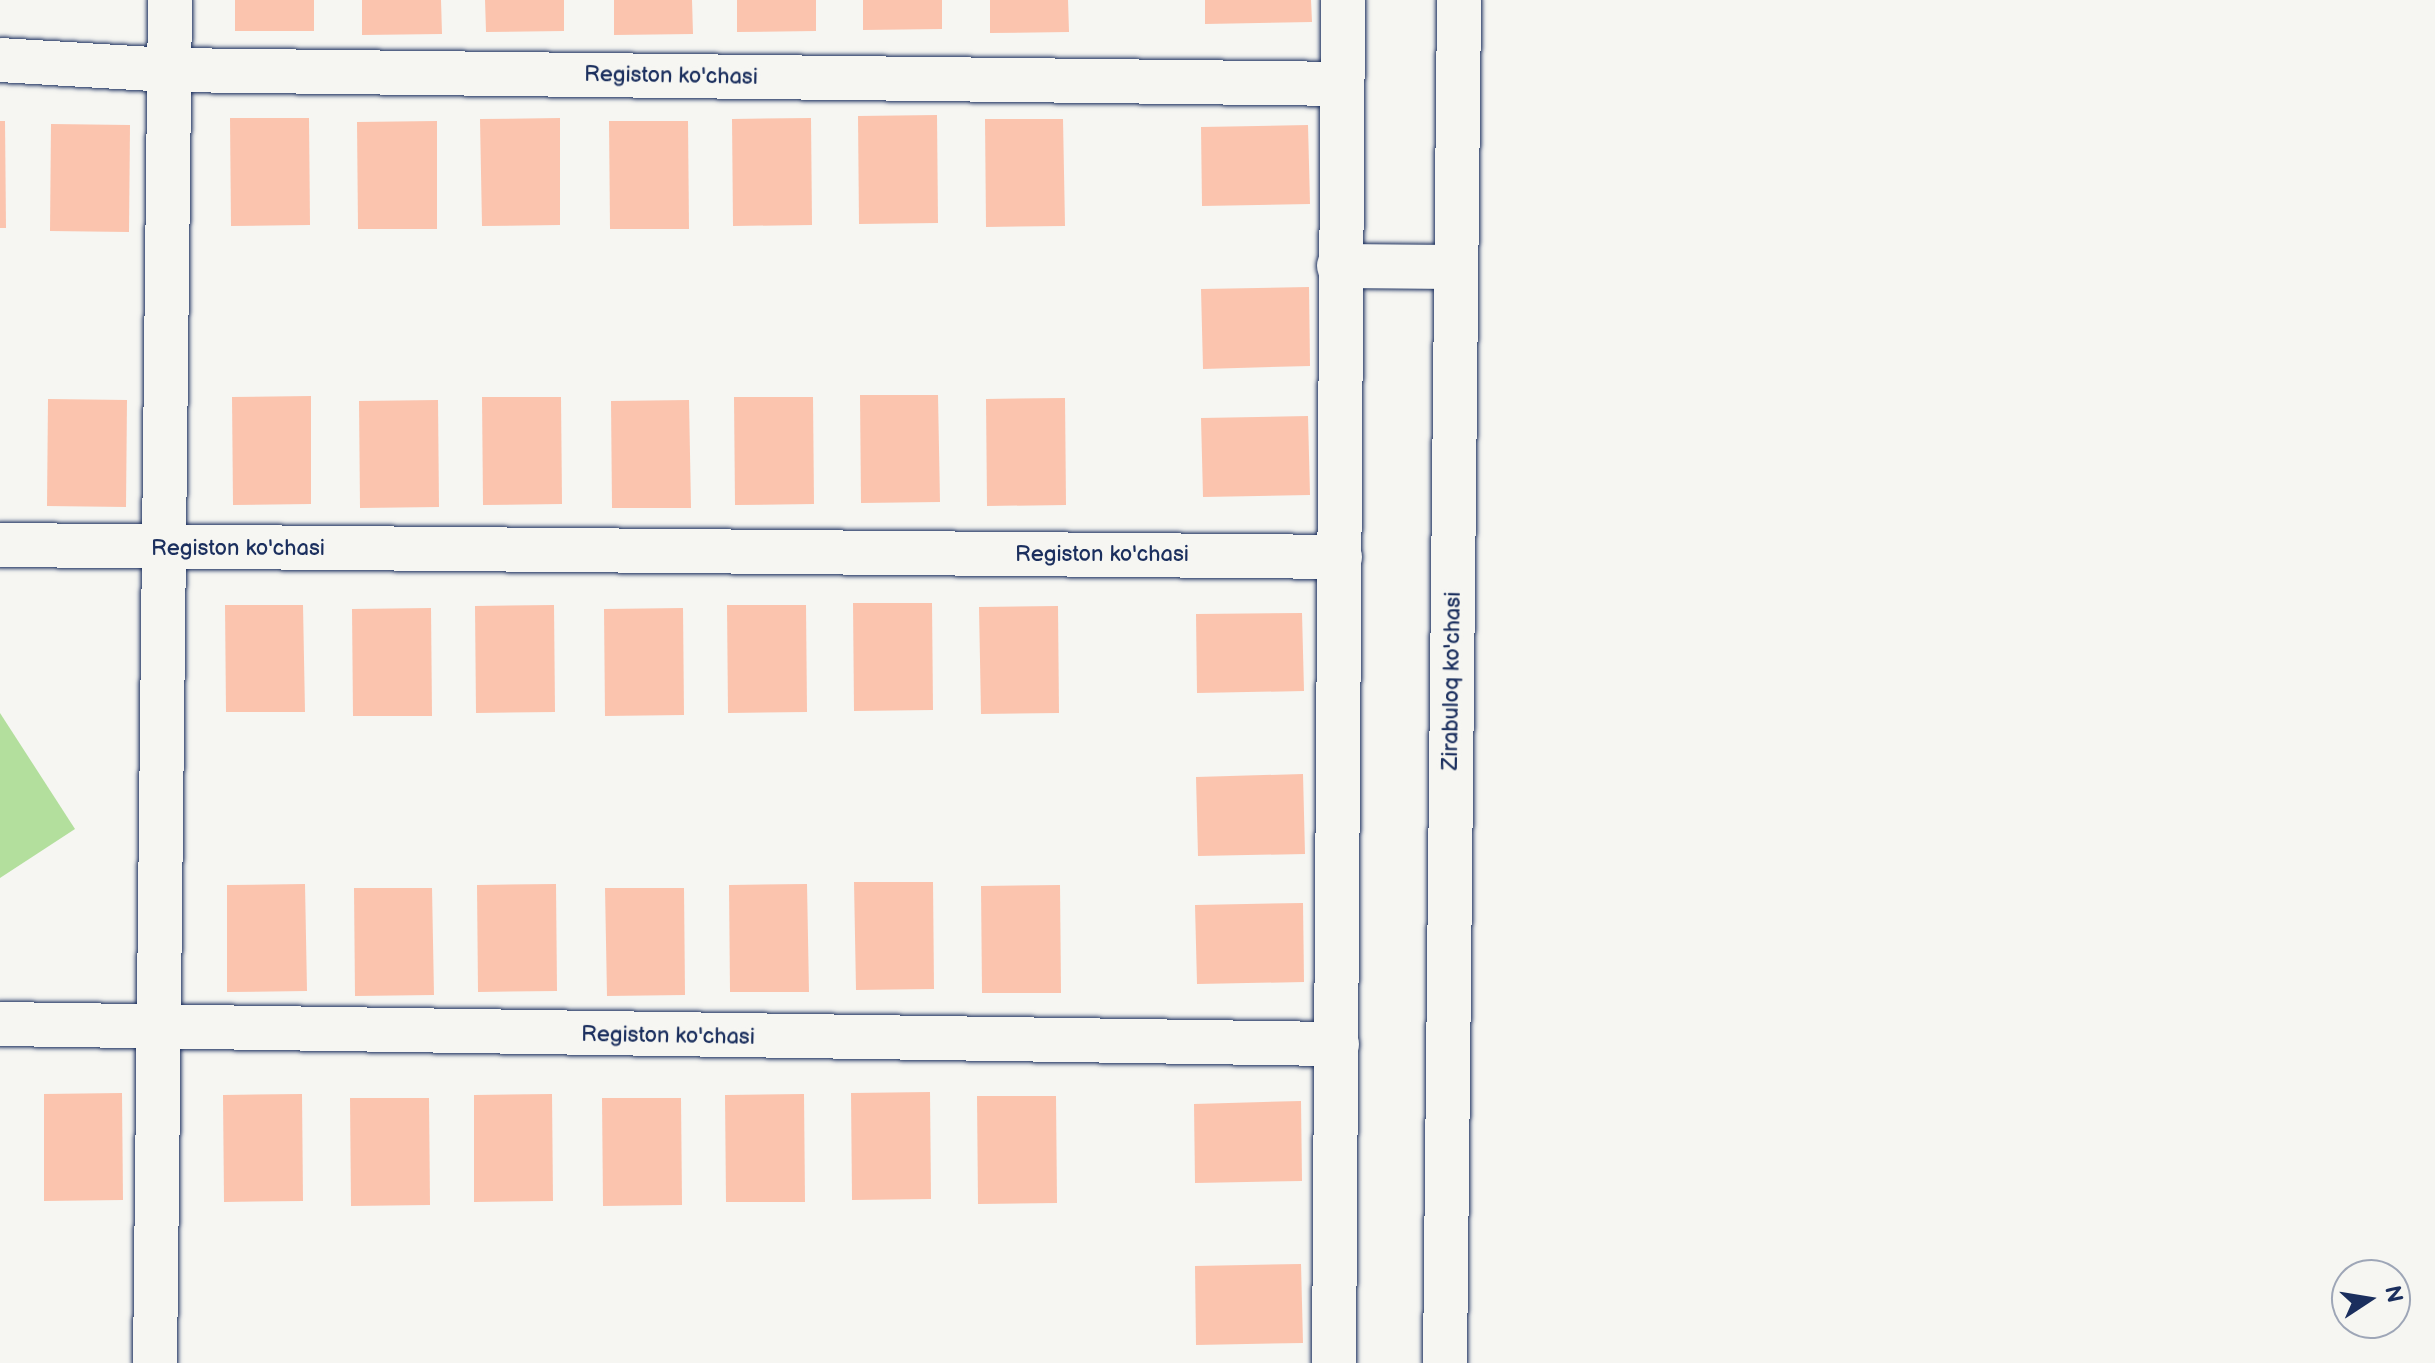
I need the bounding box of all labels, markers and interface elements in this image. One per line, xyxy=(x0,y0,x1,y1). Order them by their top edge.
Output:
street label: Registon ko'chasi xyxy=(584,61,758,91)
street label: Registon ko'chasi xyxy=(151,536,325,562)
street label: Registon ko'chasi xyxy=(1015,542,1189,568)
street label: Zirabuloq ko'chasi xyxy=(1437,591,1467,771)
street label: Registon ko'chasi xyxy=(581,1021,755,1051)
north arrow xyxy=(2331,1259,2411,1339)
text: N xyxy=(2378,1283,2408,1305)

